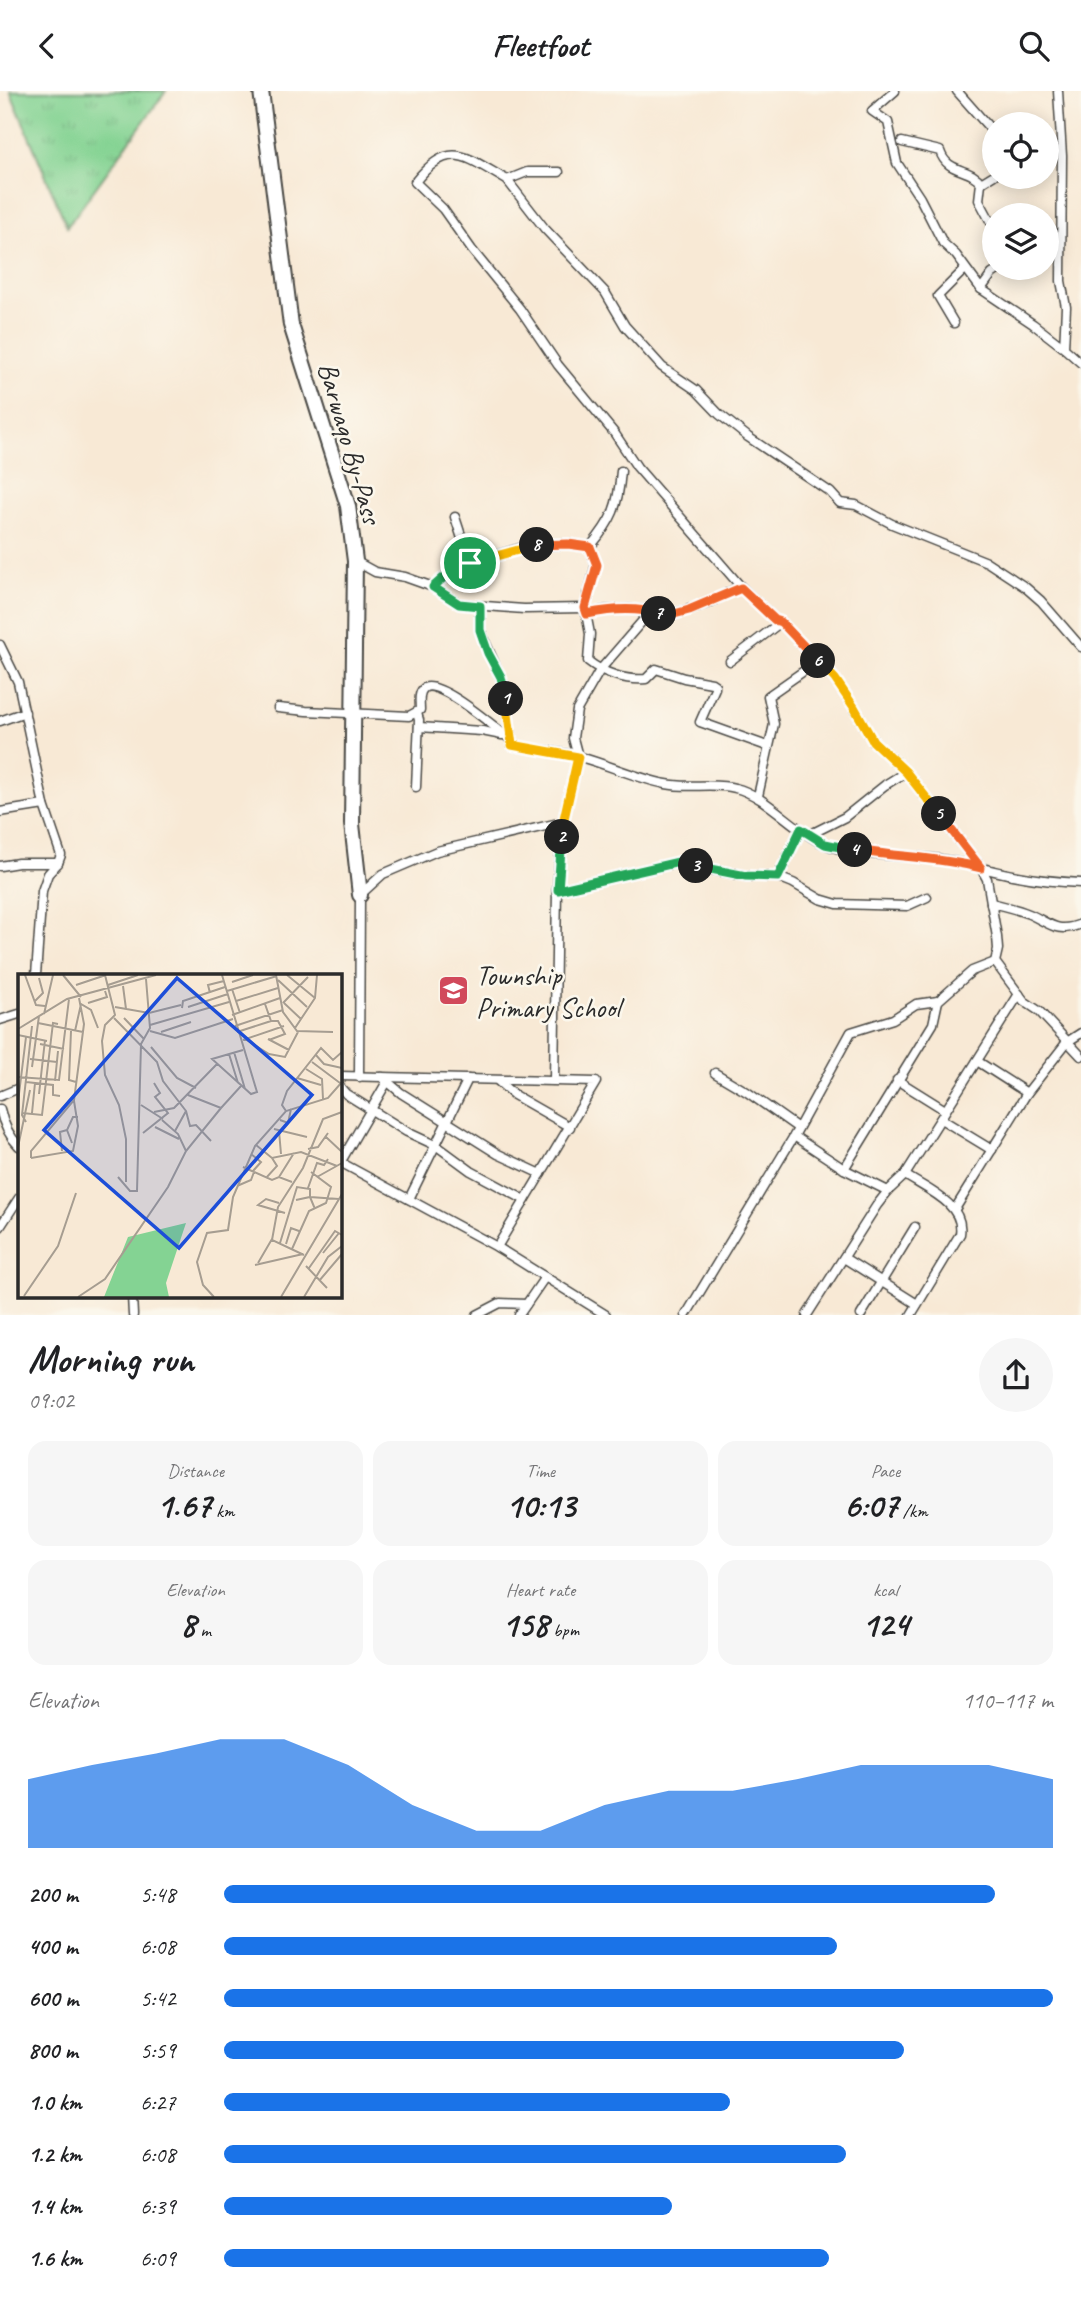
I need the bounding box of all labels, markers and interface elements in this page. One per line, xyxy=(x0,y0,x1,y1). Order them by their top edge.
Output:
text: Fleetfoot xyxy=(492,25,589,66)
icon: back xyxy=(28,27,66,65)
icon: search xyxy=(1015,27,1053,65)
map controls xyxy=(982,112,1059,280)
button: locate xyxy=(982,112,1059,189)
button: layers xyxy=(982,203,1059,280)
street label: Barwaqo By-Pass xyxy=(310,358,390,530)
pin: 8 xyxy=(520,527,554,563)
text: 8 xyxy=(532,532,541,556)
pin xyxy=(440,533,500,593)
icon: arrive xyxy=(451,544,489,582)
pin: 7 xyxy=(642,596,676,631)
text: 7 xyxy=(654,601,663,625)
pin: 6 xyxy=(800,643,836,679)
text: 6 xyxy=(813,648,822,672)
pin: 1 xyxy=(489,681,524,717)
text: 1 xyxy=(501,686,510,710)
pin: 5 xyxy=(922,797,956,831)
text: 5 xyxy=(934,801,943,825)
pin: 2 xyxy=(544,819,580,855)
text: 2 xyxy=(557,824,566,848)
pin: 4 xyxy=(838,833,872,867)
text: 4 xyxy=(850,837,859,861)
pin: 3 xyxy=(678,849,714,883)
text: 3 xyxy=(691,853,700,877)
place label: Township Primary School xyxy=(476,958,625,1025)
inset map xyxy=(18,974,341,1297)
school or university icon: Township Primary School xyxy=(436,974,470,1008)
text: Morning run xyxy=(28,1336,194,1383)
button: share xyxy=(979,1338,1053,1412)
text: 09:02 xyxy=(28,1386,74,1415)
text: Distance xyxy=(167,1459,224,1483)
text: Time xyxy=(526,1459,555,1483)
text: Pace xyxy=(871,1459,900,1483)
text: 1.67 xyxy=(157,1483,211,1528)
text: 10:13 xyxy=(506,1483,575,1528)
text: 6:07 xyxy=(843,1483,898,1528)
text: km xyxy=(211,1499,234,1523)
text: /km xyxy=(898,1499,928,1523)
text: Elevation xyxy=(166,1578,225,1602)
text: Heart rate xyxy=(506,1578,575,1602)
text: kcal xyxy=(873,1578,898,1602)
text: 8 xyxy=(180,1602,196,1647)
text: 158 xyxy=(502,1602,549,1647)
text: 124 xyxy=(862,1602,909,1647)
text: m xyxy=(196,1618,211,1642)
text: bpm xyxy=(549,1618,579,1642)
text: Elevation xyxy=(28,1686,99,1715)
text: 110–117 m xyxy=(962,1686,1053,1715)
text: 200 m xyxy=(28,1880,78,1909)
text: 5:48 xyxy=(140,1880,176,1909)
text: 400 m xyxy=(28,1932,78,1961)
text: 6:08 xyxy=(140,1932,176,1961)
text: 600 m xyxy=(28,1984,78,2013)
text: 5:42 xyxy=(140,1984,176,2013)
text: 800 m xyxy=(28,2036,78,2065)
text: 5:59 xyxy=(140,2036,176,2065)
text: 1.0 km xyxy=(28,2088,82,2117)
text: 6:27 xyxy=(140,2088,176,2117)
text: 1.2 km xyxy=(28,2140,82,2169)
text: 6:08 xyxy=(140,2140,176,2169)
text: 1.4 km xyxy=(28,2192,82,2221)
text: 6:39 xyxy=(140,2192,176,2221)
text: 1.6 km xyxy=(28,2244,82,2273)
text: 6:09 xyxy=(140,2244,176,2273)

